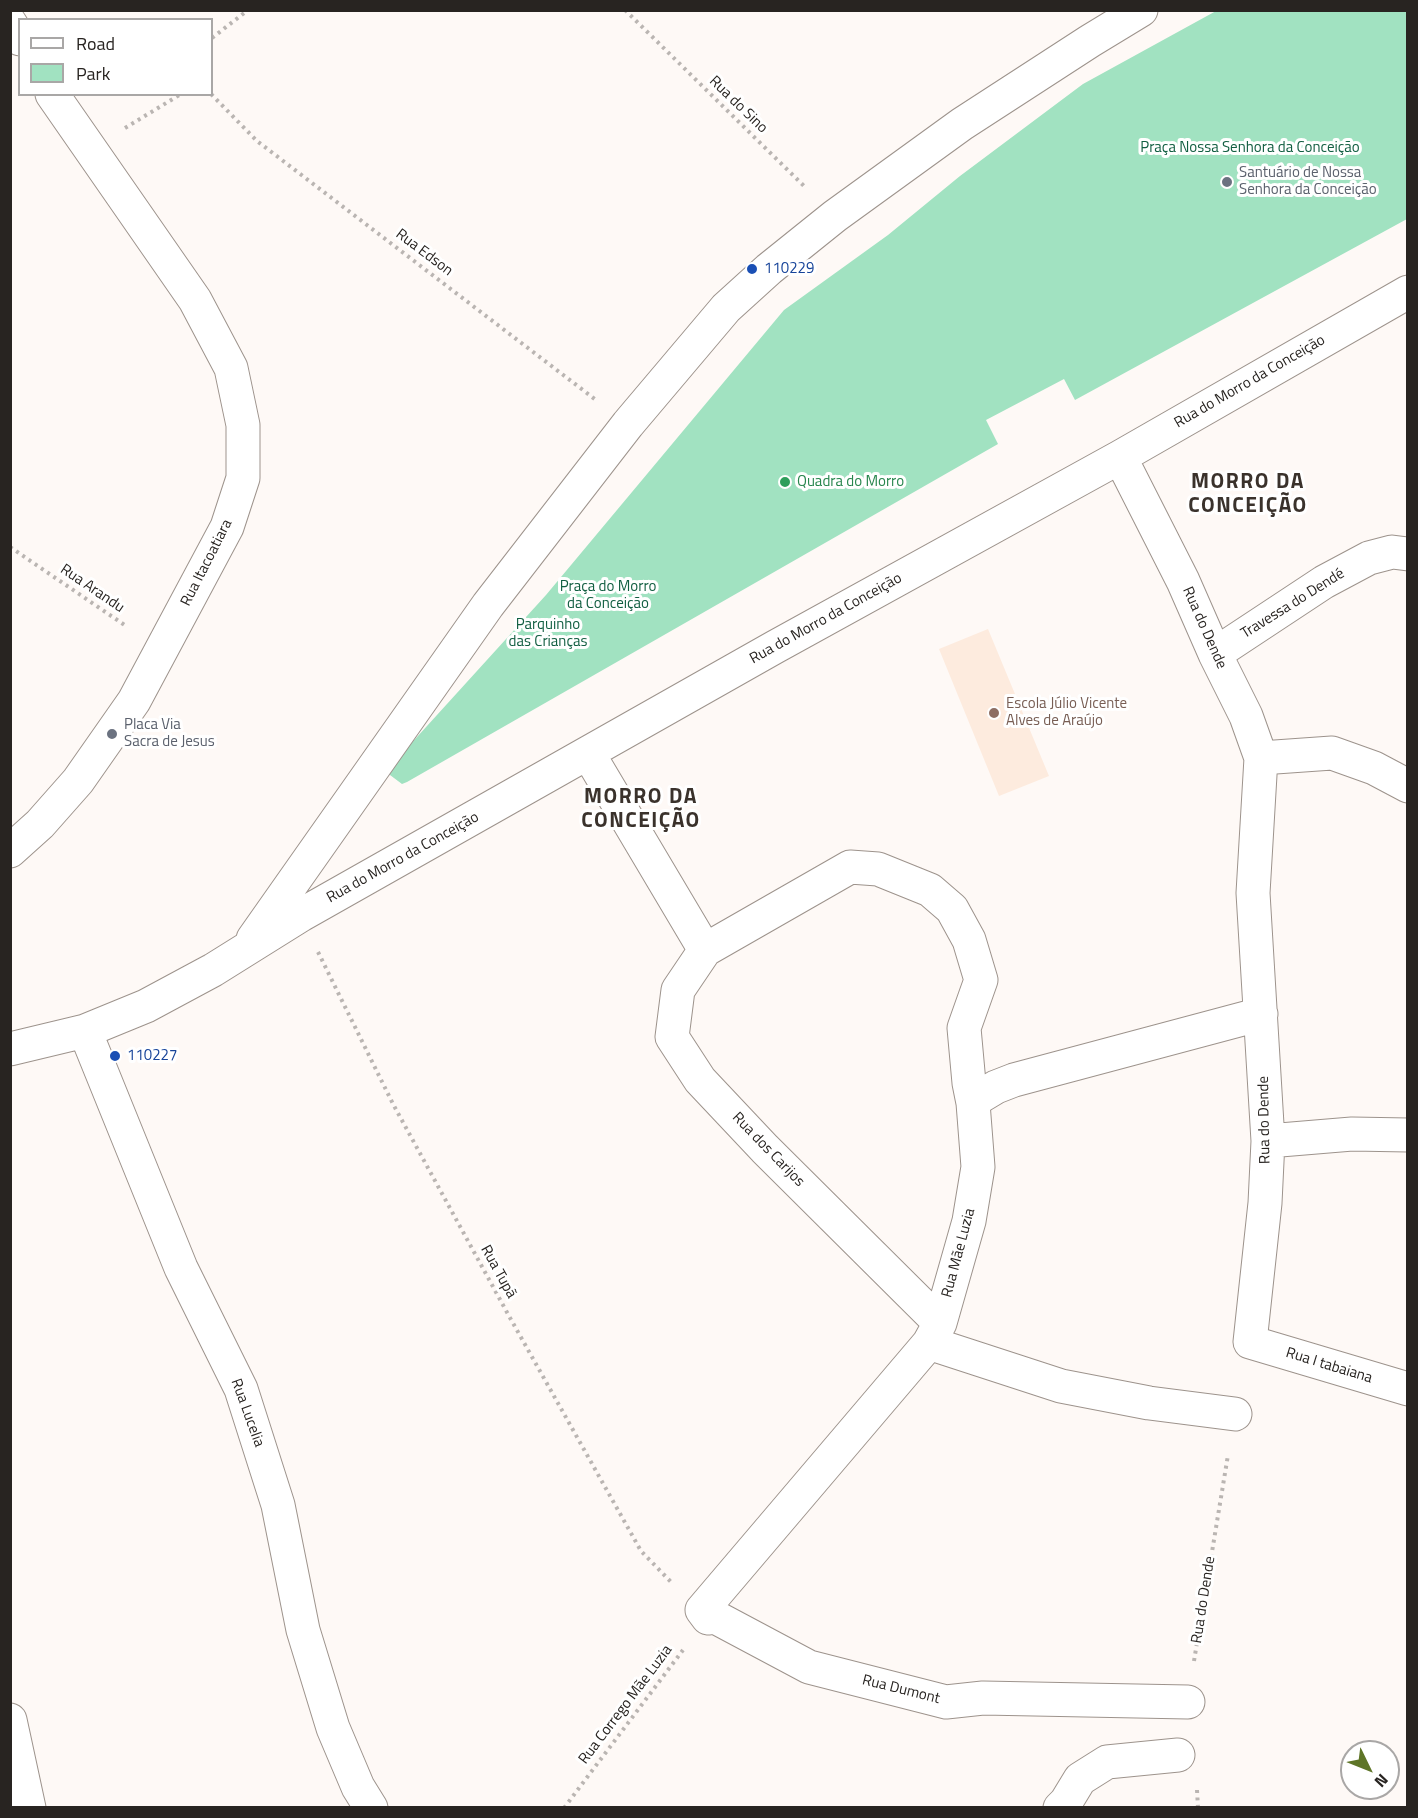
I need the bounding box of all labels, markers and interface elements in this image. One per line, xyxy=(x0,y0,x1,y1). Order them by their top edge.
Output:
legend xyxy=(18,18,213,96)
text: Road xyxy=(76,30,115,57)
text: Park xyxy=(76,60,110,87)
street label: Rua do Sino xyxy=(705,73,771,137)
park label: Praça Nossa Senhora da Conceição xyxy=(1140,139,1360,157)
place label: Santuário de Nossa Senhora da Conceição xyxy=(1239,164,1377,199)
marker: Santuário de Nossa Senhora da Conceição xyxy=(1220,175,1234,189)
street label: Rua Edson xyxy=(392,226,456,280)
place label: 110229 xyxy=(764,260,814,278)
marker: 110229 xyxy=(745,262,759,276)
street label: Rua do Morro da Conceição xyxy=(1171,331,1329,433)
district label: MORRO DA CONCEIÇÃO xyxy=(1188,470,1308,520)
place label: Quadra do Morro xyxy=(797,473,904,491)
marker: Quadra do Morro xyxy=(778,475,792,489)
street label: Rua Itacoatiara xyxy=(177,517,237,609)
street label: Rua Arandu xyxy=(56,561,128,617)
street label: Travessa do Dendé xyxy=(1238,565,1348,643)
street label: Rua do Morro da Conceição xyxy=(747,570,905,668)
park label: Praça do Morro da Conceição xyxy=(560,578,656,613)
street label: Rua do Dende xyxy=(1178,584,1230,672)
park label: Parquinho das Crianças xyxy=(509,616,587,651)
place label: Escola Júlio Vicente Alves de Araújo xyxy=(1006,695,1127,730)
marker: Escola Júlio Vicente Alves de Araújo xyxy=(987,706,1001,720)
place label: Placa Via Sacra de Jesus xyxy=(124,716,215,751)
marker: Placa Via Sacra de Jesus xyxy=(105,727,119,741)
district label: MORRO DA CONCEIÇÃO xyxy=(581,785,701,835)
street label: Rua do Morro da Conceição xyxy=(324,809,482,907)
place label: 110227 xyxy=(127,1047,177,1065)
marker: 110227 xyxy=(108,1049,122,1063)
street label: Rua do Dende xyxy=(1255,1076,1275,1164)
street label: Rua dos Carijos xyxy=(728,1109,808,1191)
street label: Rua Mãe Luzia xyxy=(938,1206,980,1300)
street label: Rua Tupã xyxy=(476,1242,520,1302)
street label: Rua I tabaiana xyxy=(1284,1344,1374,1388)
street label: Rua Lucelia xyxy=(226,1376,268,1450)
street label: Rua do Dende xyxy=(1188,1555,1220,1645)
street label: Rua Corrego Mãe Luzia xyxy=(575,1642,677,1768)
street label: Rua Dumont xyxy=(860,1672,942,1708)
north arrow xyxy=(1340,1740,1400,1800)
text: N xyxy=(1369,1769,1394,1793)

